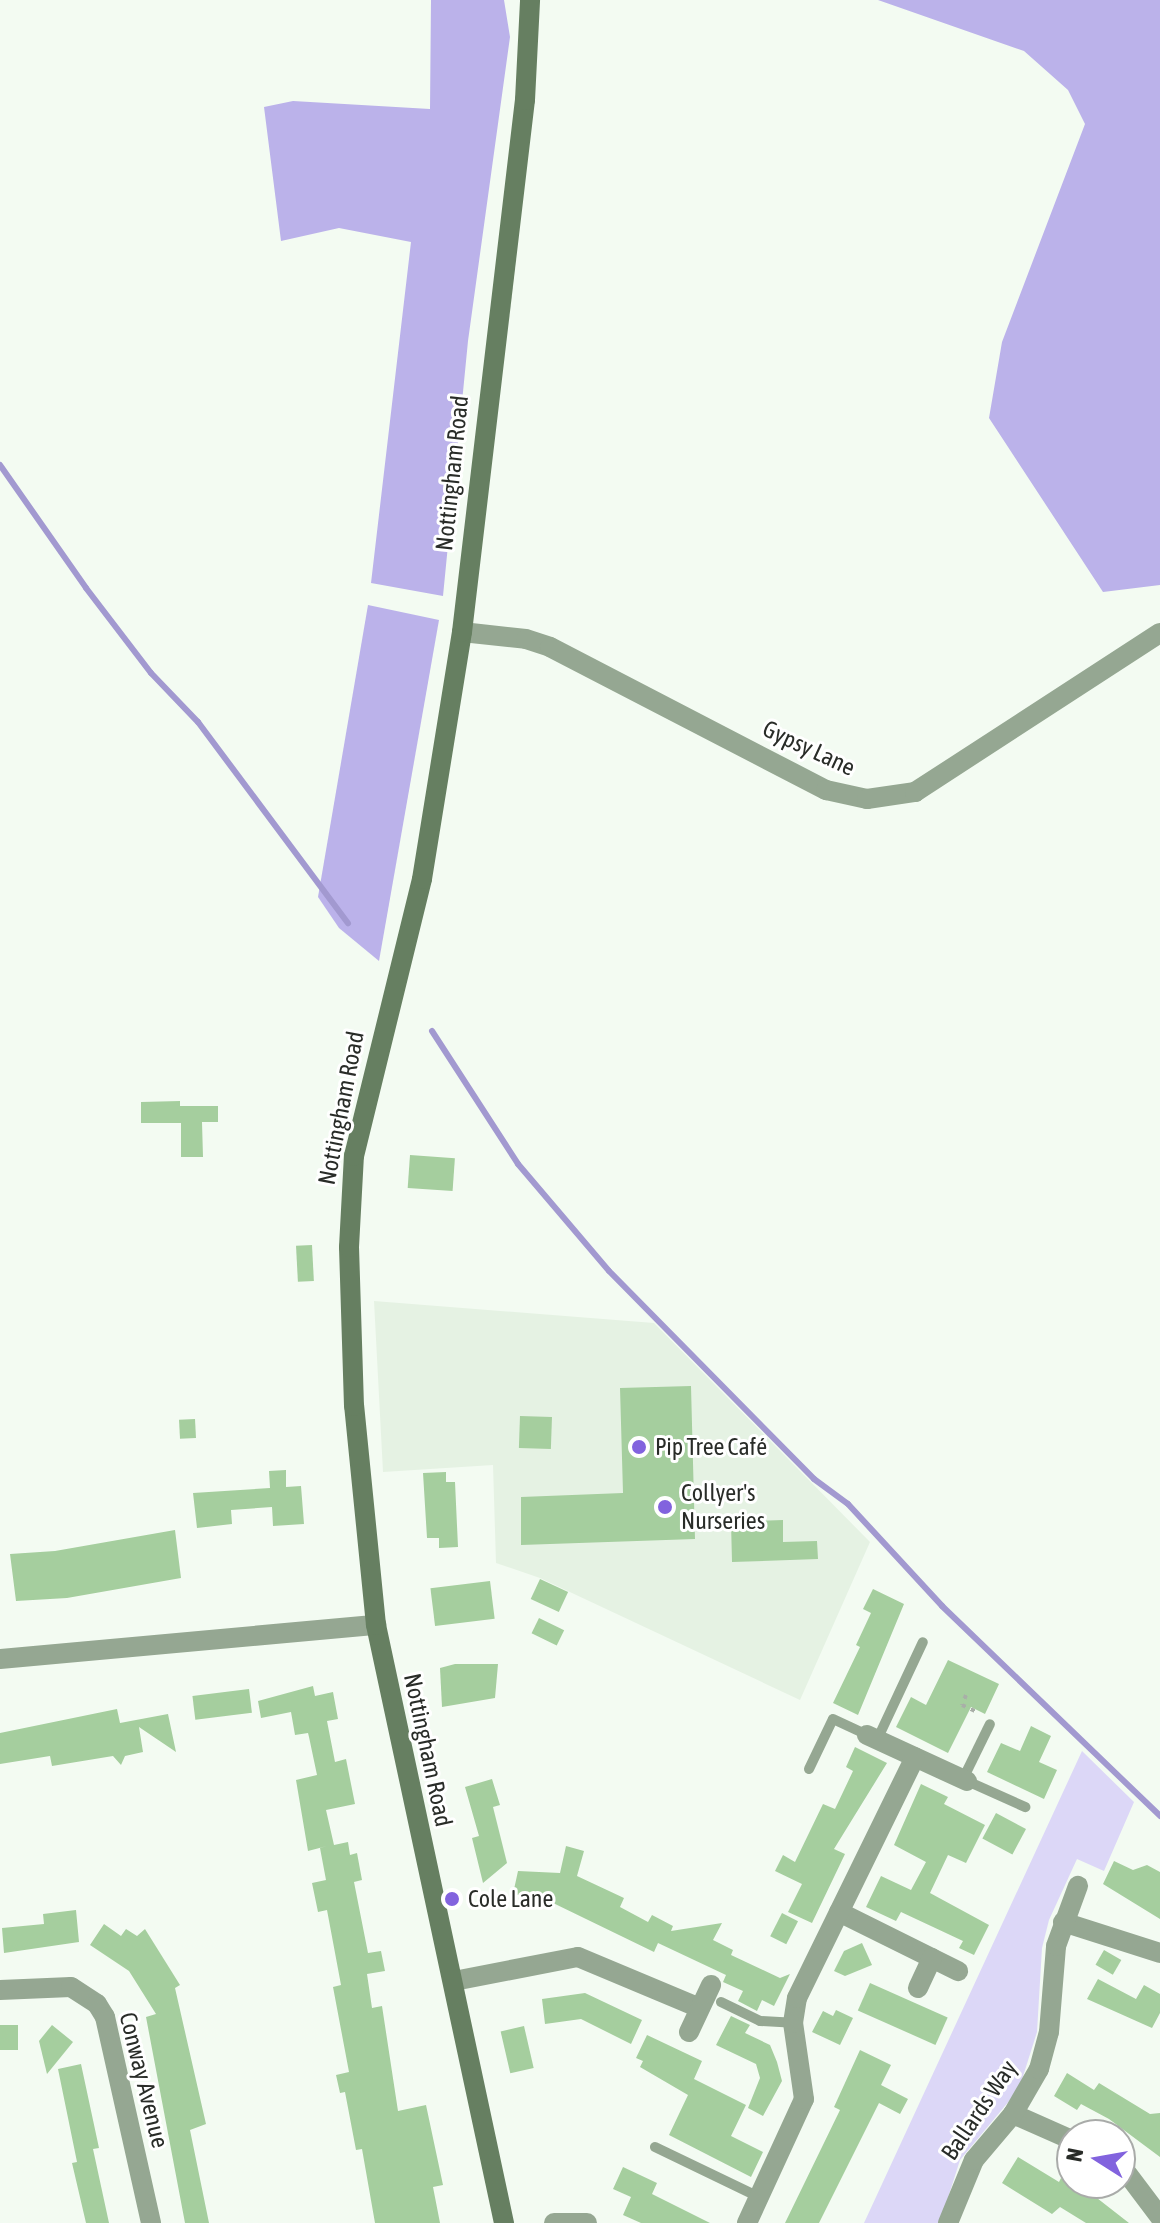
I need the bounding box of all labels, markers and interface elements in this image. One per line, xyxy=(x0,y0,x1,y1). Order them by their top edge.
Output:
street label: Nottingham Road xyxy=(430,394,474,552)
street label: Gypsy Lane xyxy=(758,714,860,782)
street label: Nottingham Road xyxy=(312,1029,370,1187)
place label: Pip Tree Café xyxy=(655,1433,767,1461)
marker: Pip Tree Café xyxy=(630,1438,648,1456)
place label: Collyer's Nurseries xyxy=(681,1479,765,1535)
marker: Collyer's Nurseries xyxy=(656,1498,674,1516)
street label: Nottingham Road xyxy=(398,1671,458,1829)
place label: Cole Lane xyxy=(468,1885,553,1913)
marker: Cole Lane xyxy=(443,1890,461,1908)
street label: Conway Avenue xyxy=(113,2009,175,2151)
street label: Ballards Way xyxy=(935,2055,1023,2165)
north arrow xyxy=(1056,2119,1136,2199)
text: N xyxy=(1060,2146,1088,2164)

